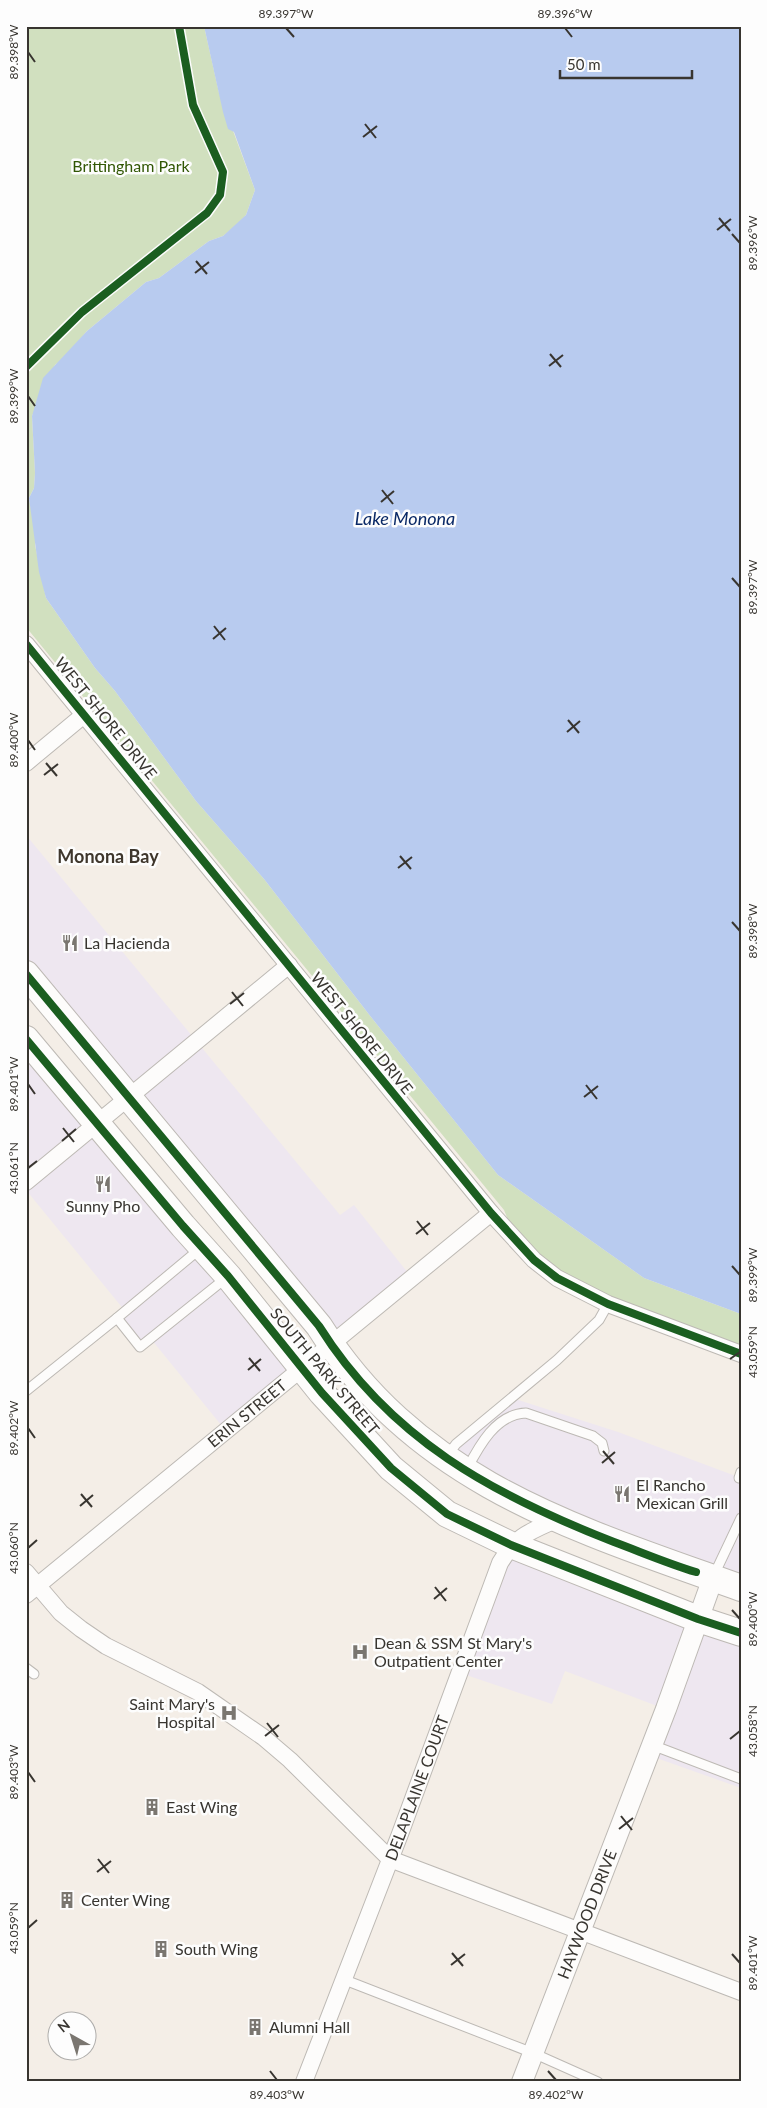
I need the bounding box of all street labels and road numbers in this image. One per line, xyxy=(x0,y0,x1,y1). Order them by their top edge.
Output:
street label: WEST SHORE DRIVE xyxy=(51,653,161,782)
street label: WEST SHORE DRIVE xyxy=(307,968,417,1097)
street label: SOUTH PARK STREET xyxy=(267,1303,384,1438)
street label: ERIN STREET xyxy=(203,1375,290,1451)
street label: DELAPLAINE COURT xyxy=(381,1712,452,1863)
street label: HAYWOOD DRIVE xyxy=(553,1847,620,1981)

